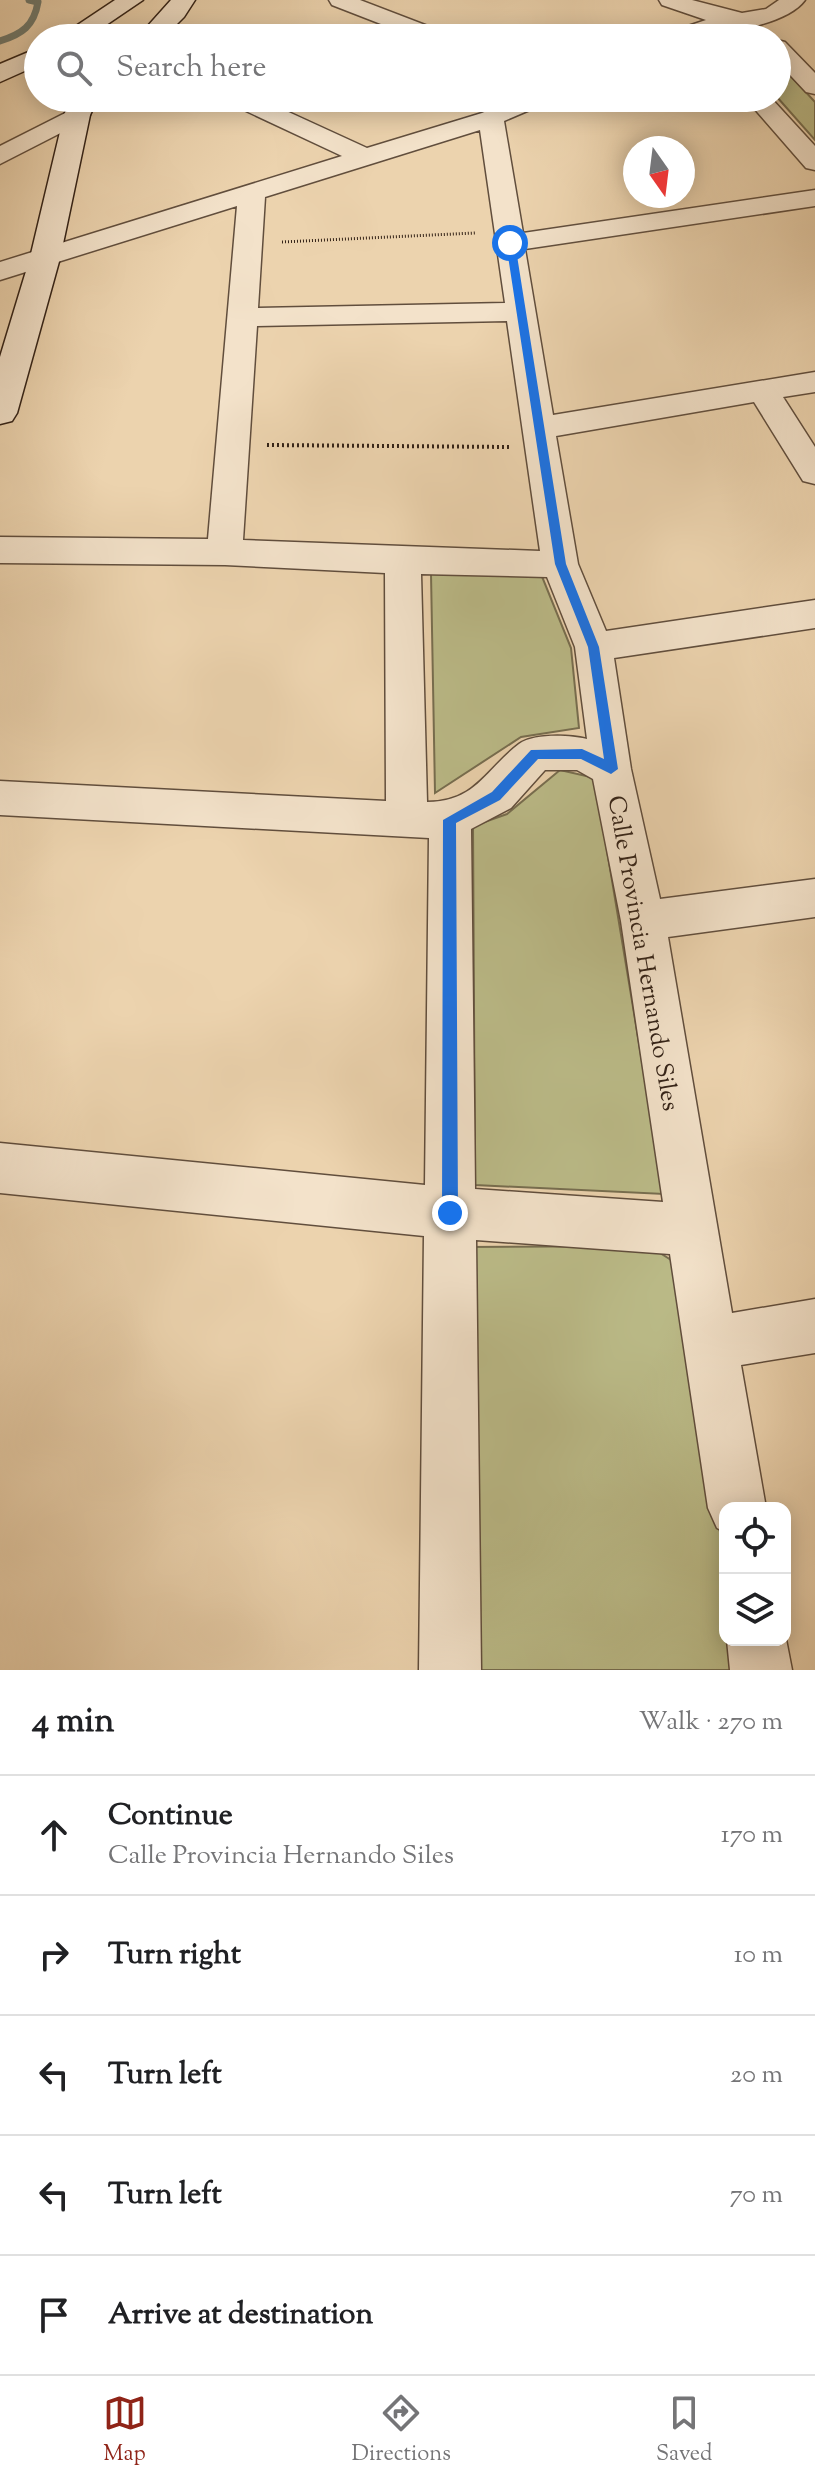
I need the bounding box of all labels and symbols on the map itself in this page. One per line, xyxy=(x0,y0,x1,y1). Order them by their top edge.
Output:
north arrow xyxy=(623,136,695,208)
route start xyxy=(492,225,528,261)
street label: Calle Provincia Hernando Siles xyxy=(598,793,687,1114)
route end xyxy=(432,1195,468,1231)

